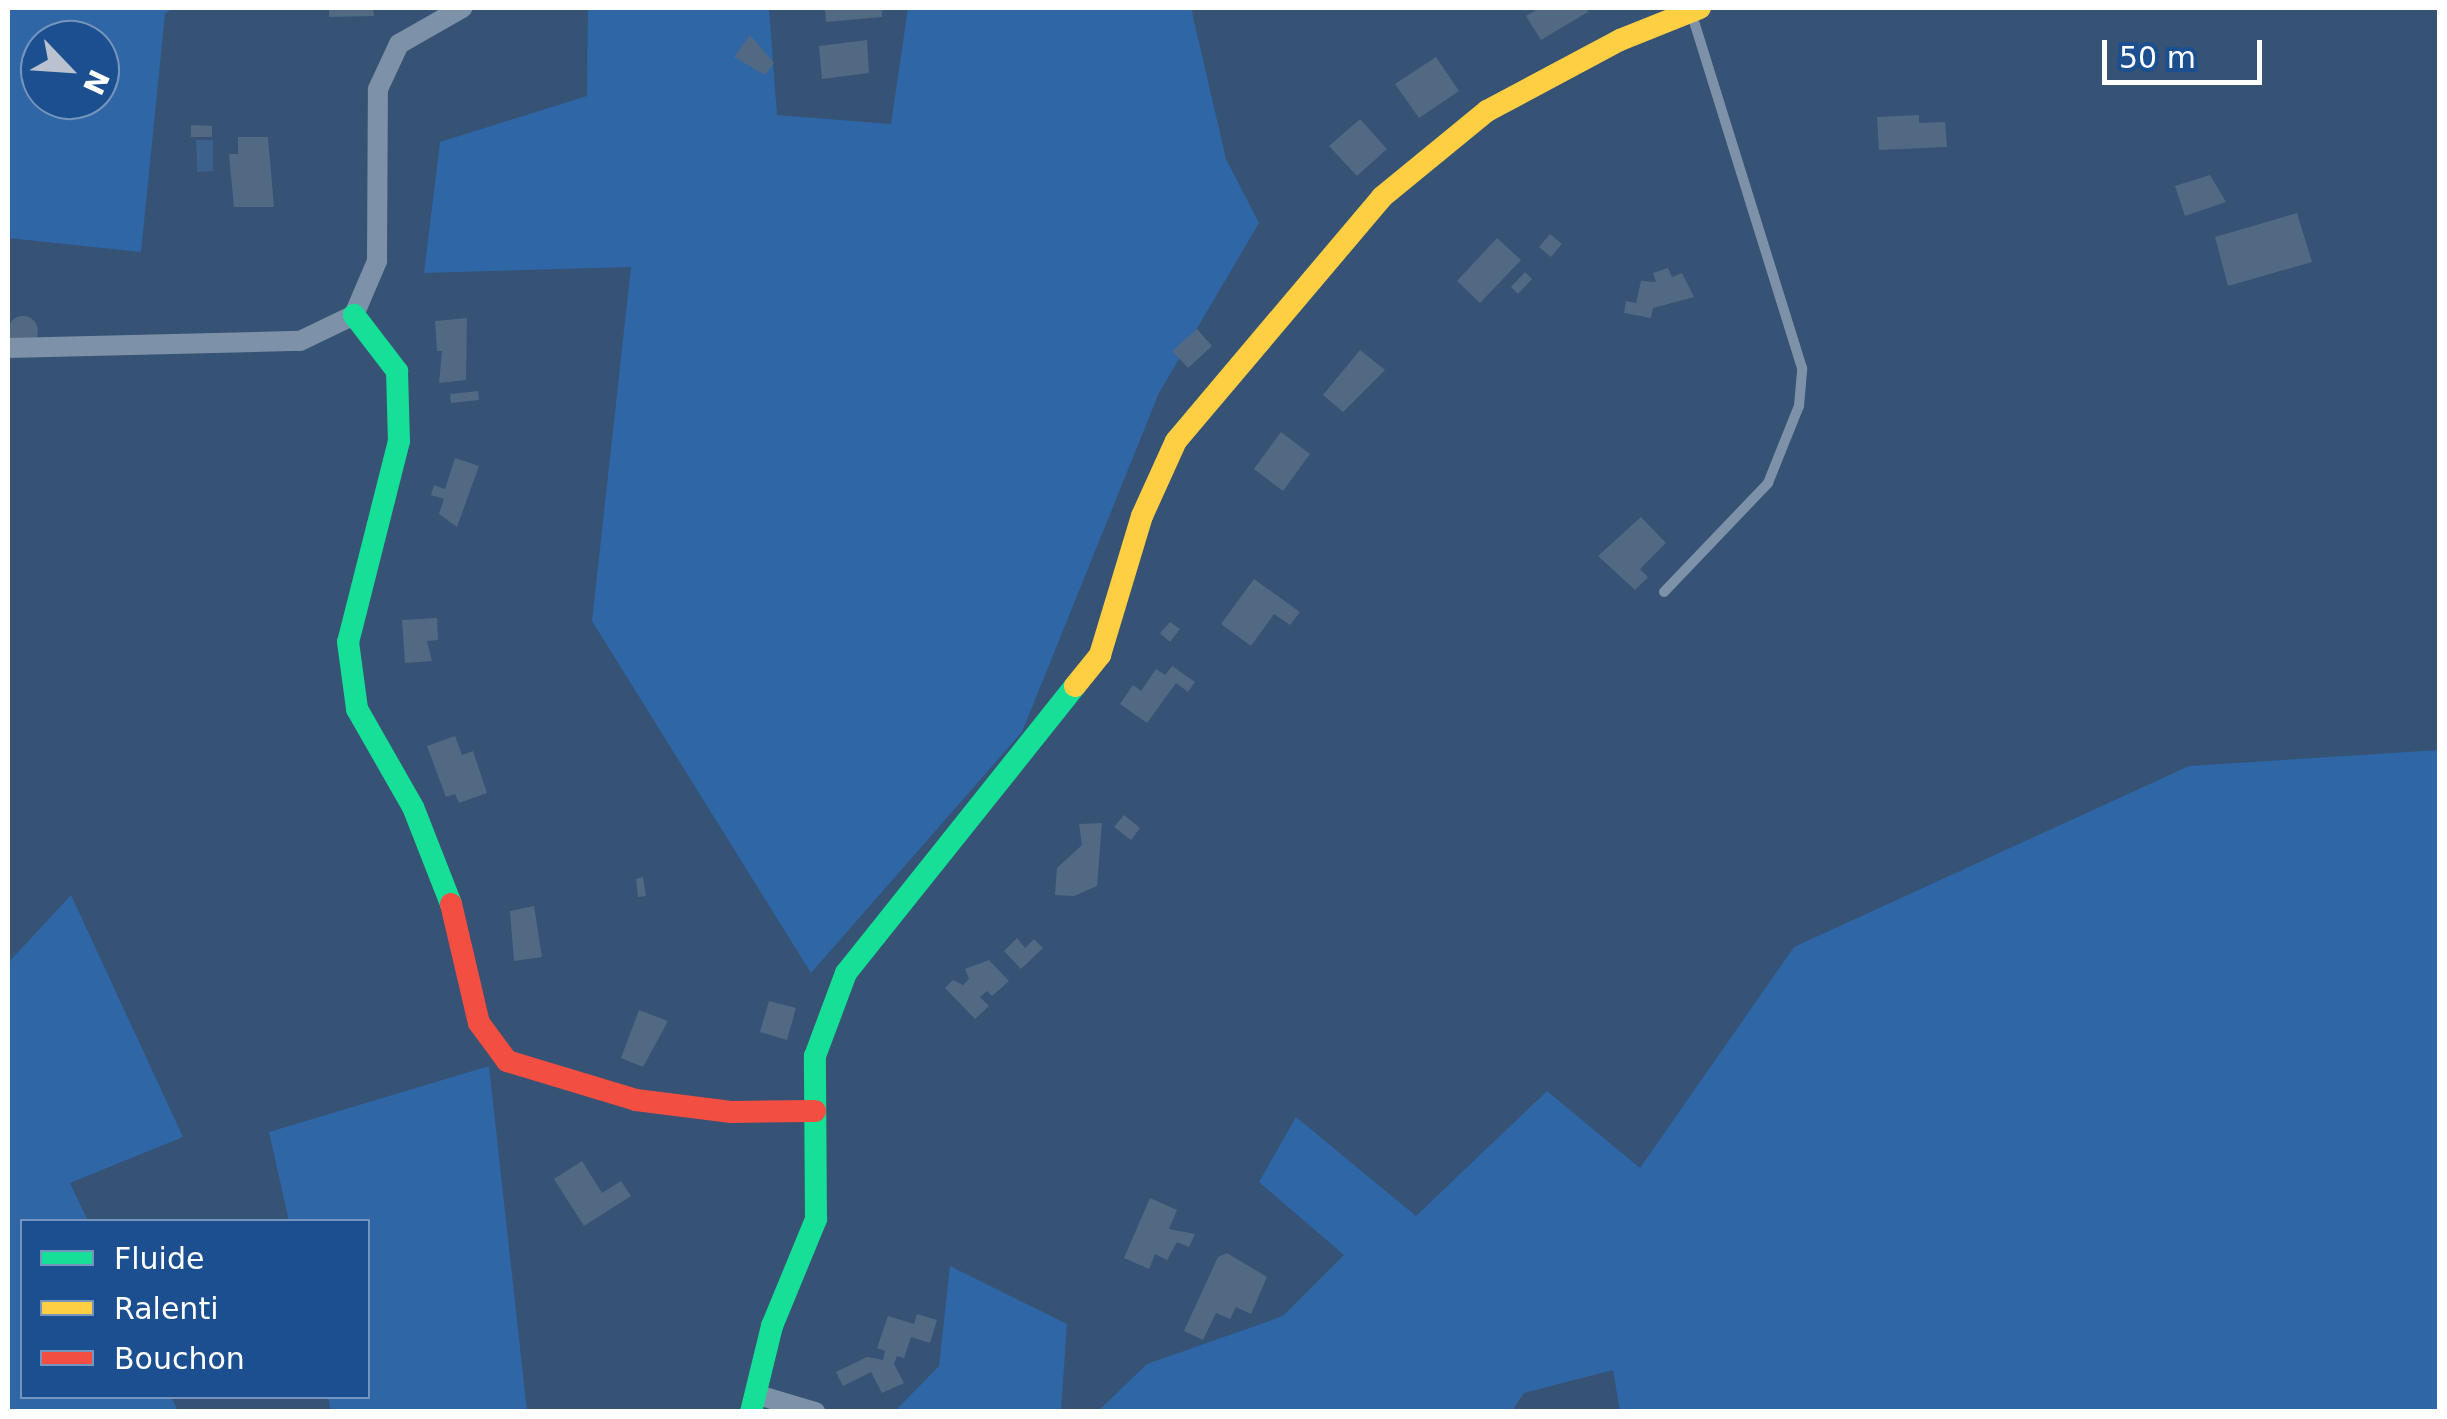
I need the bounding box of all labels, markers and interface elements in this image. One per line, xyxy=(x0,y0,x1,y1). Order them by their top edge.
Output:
north arrow xyxy=(20,20,120,120)
scale bar xyxy=(2107,20,2267,82)
text: 50 m xyxy=(2119,40,2196,75)
text: N xyxy=(76,64,116,100)
legend xyxy=(20,1219,370,1399)
text: Fluide xyxy=(114,1241,204,1276)
text: Ralenti xyxy=(114,1291,218,1326)
text: Bouchon xyxy=(114,1341,245,1376)

